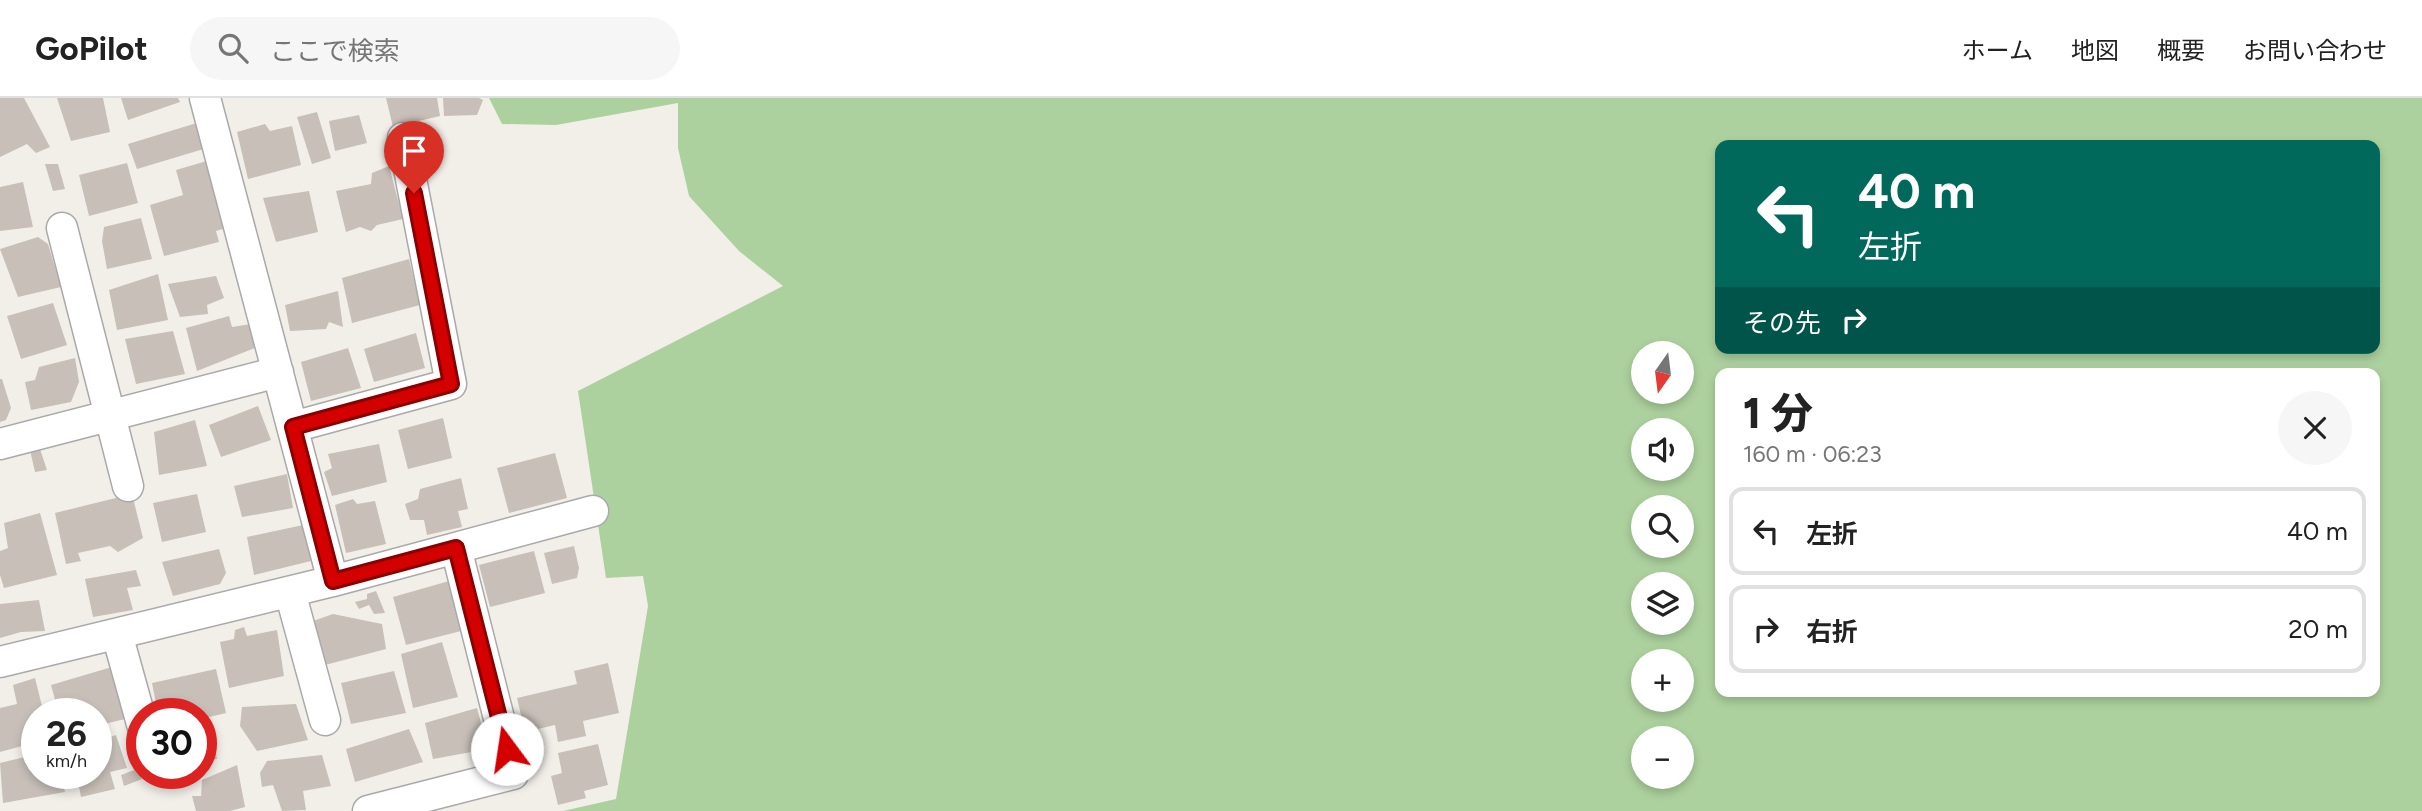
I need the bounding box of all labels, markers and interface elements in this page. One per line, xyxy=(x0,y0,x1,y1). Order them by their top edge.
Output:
search box xyxy=(190,17,680,80)
text: GoPilot xyxy=(35,29,148,68)
icon: search xyxy=(214,29,252,67)
text: ここで検索 xyxy=(270,35,400,67)
text: ホーム xyxy=(1962,36,2033,65)
text: 地図 xyxy=(2071,36,2119,65)
text: 概要 xyxy=(2157,36,2205,65)
text: お問い合わせ xyxy=(2243,36,2387,65)
pin xyxy=(384,121,444,193)
icon: arrive xyxy=(395,132,433,170)
text: 40 m xyxy=(1858,161,1975,220)
icon: left xyxy=(1743,168,1834,259)
text: 左折 xyxy=(1858,228,1922,266)
icon: right xyxy=(1835,301,1873,339)
text: その先 xyxy=(1743,307,1821,339)
north arrow xyxy=(1631,341,1694,404)
map controls xyxy=(1631,341,1694,789)
text: 1 分 xyxy=(1743,388,1813,439)
button: close xyxy=(2278,391,2352,465)
button: sound xyxy=(1631,418,1694,481)
text: 160 m · 06:23 xyxy=(1743,440,1882,468)
button: search xyxy=(1631,495,1694,558)
icon: left xyxy=(1747,512,1785,550)
text: 40 m xyxy=(2287,515,2348,547)
text: 左折 xyxy=(1806,518,1858,550)
button: layers xyxy=(1631,572,1694,635)
icon: right xyxy=(1747,610,1785,648)
text: 20 m xyxy=(2288,613,2348,645)
text: 右折 xyxy=(1806,616,1858,648)
button: + xyxy=(1631,649,1694,712)
speed limit sign: 30 xyxy=(126,698,217,789)
position arrow xyxy=(470,712,544,786)
text: 26 xyxy=(46,713,87,755)
button: − xyxy=(1631,726,1694,789)
text: km/h xyxy=(46,750,87,772)

